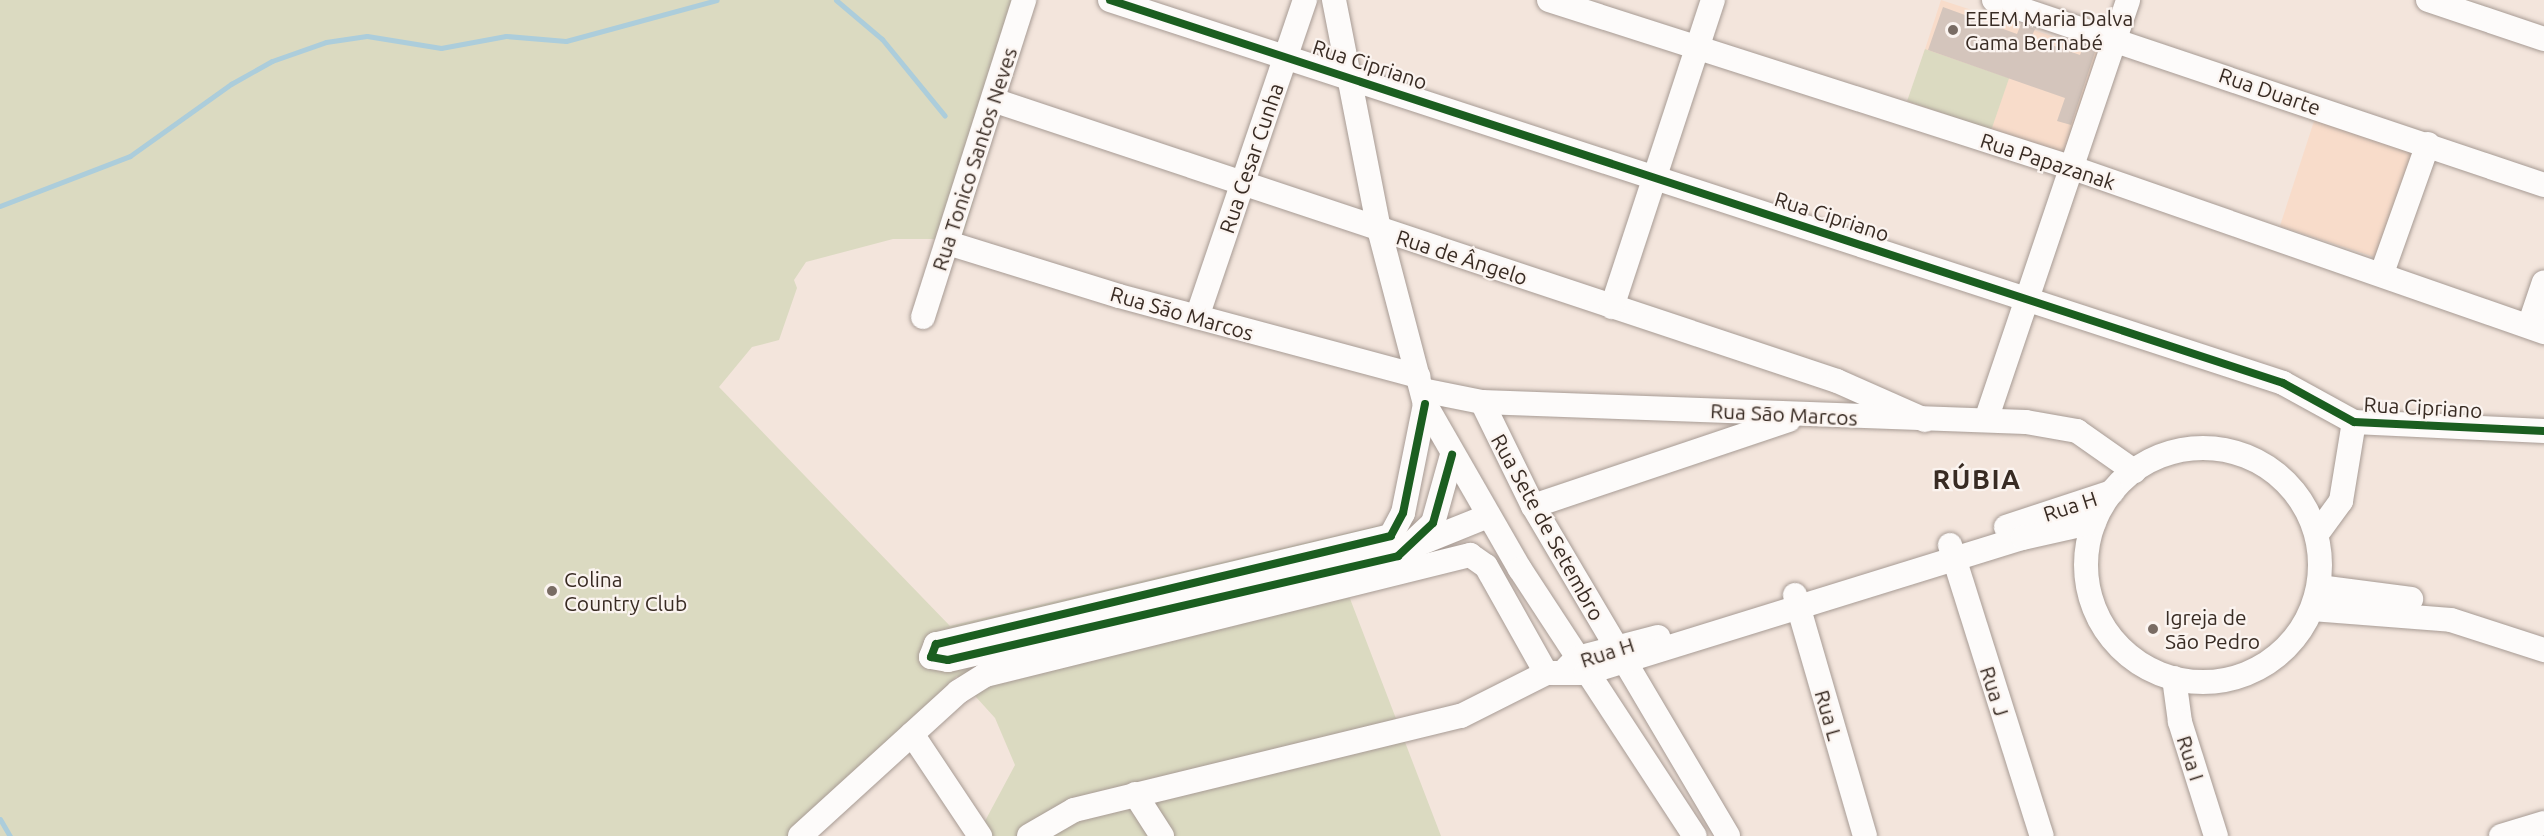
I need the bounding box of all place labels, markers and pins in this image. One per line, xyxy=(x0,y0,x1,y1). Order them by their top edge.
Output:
place label: EEEM Maria Dalva Gama Bernabé xyxy=(1965,5,2133,55)
marker: EEEM Maria Dalva Gama Bernabé xyxy=(1946,23,1960,37)
place label: Colina Country Club xyxy=(564,566,687,616)
marker: Colina Country Club xyxy=(545,584,559,598)
place label: Igreja de São Pedro xyxy=(2165,604,2260,654)
marker: Igreja de São Pedro xyxy=(2146,622,2160,636)

